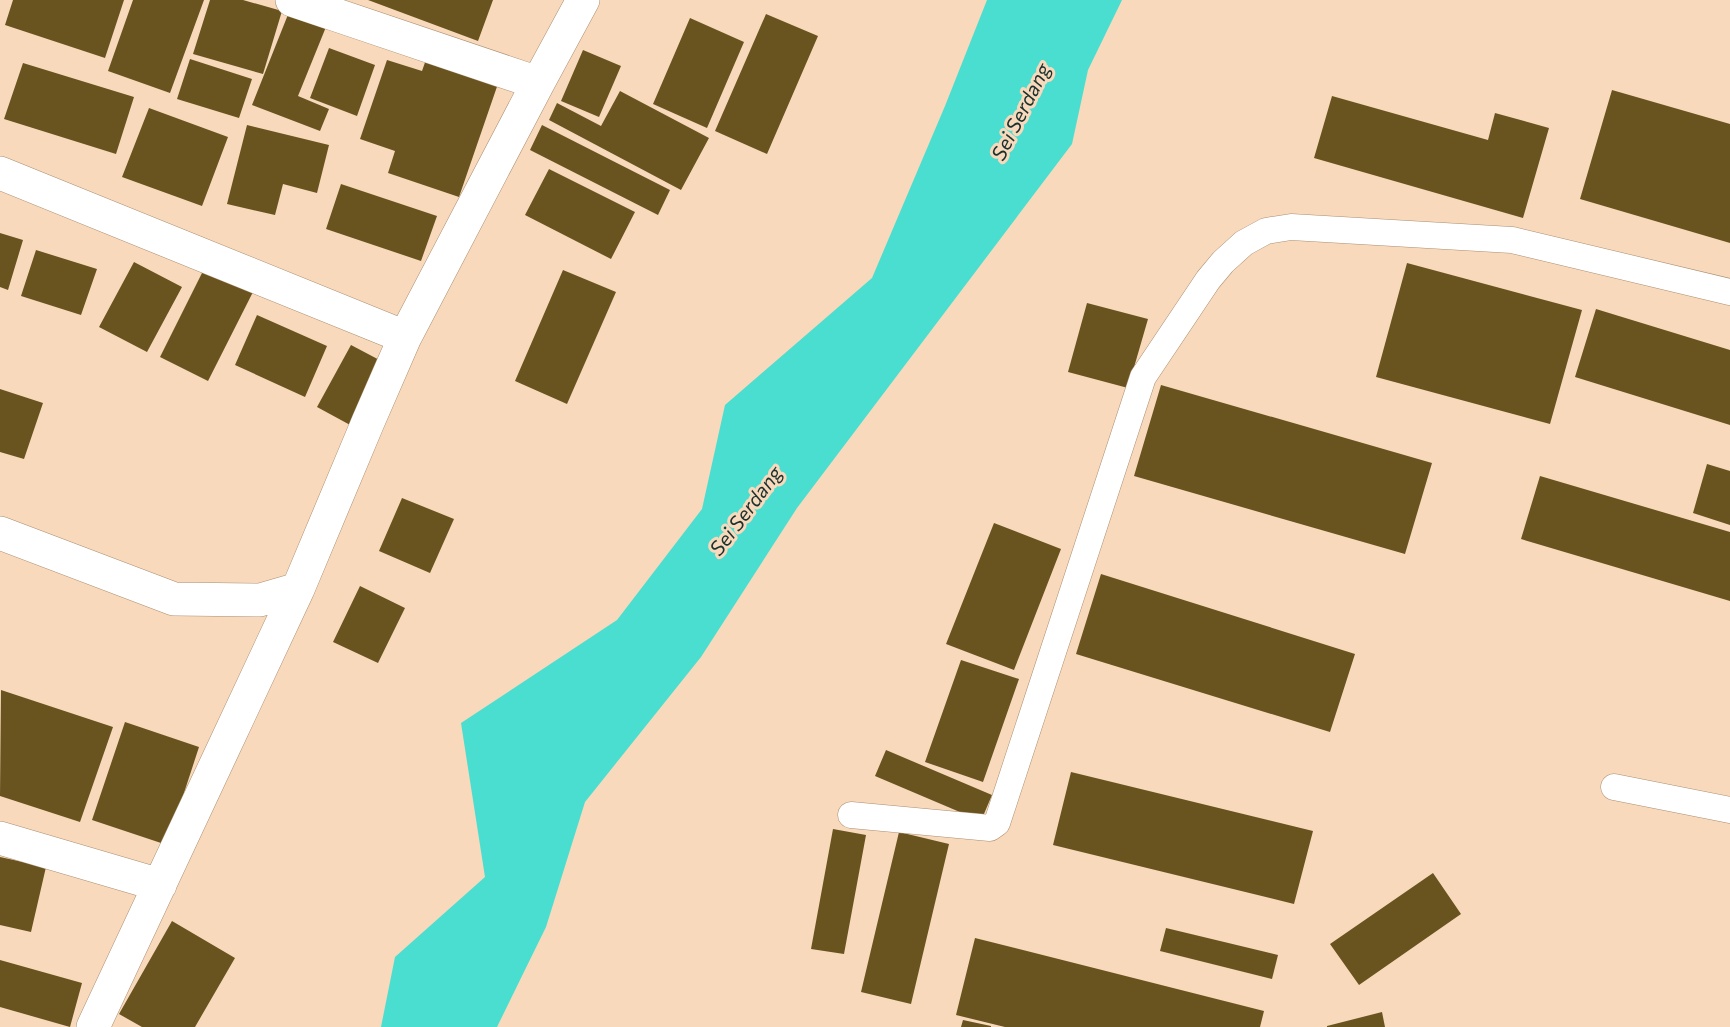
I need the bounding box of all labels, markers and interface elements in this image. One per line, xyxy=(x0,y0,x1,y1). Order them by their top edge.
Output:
water label: Sei Serdang xyxy=(985,58,1055,164)
water label: Sei Serdang xyxy=(704,460,787,560)

